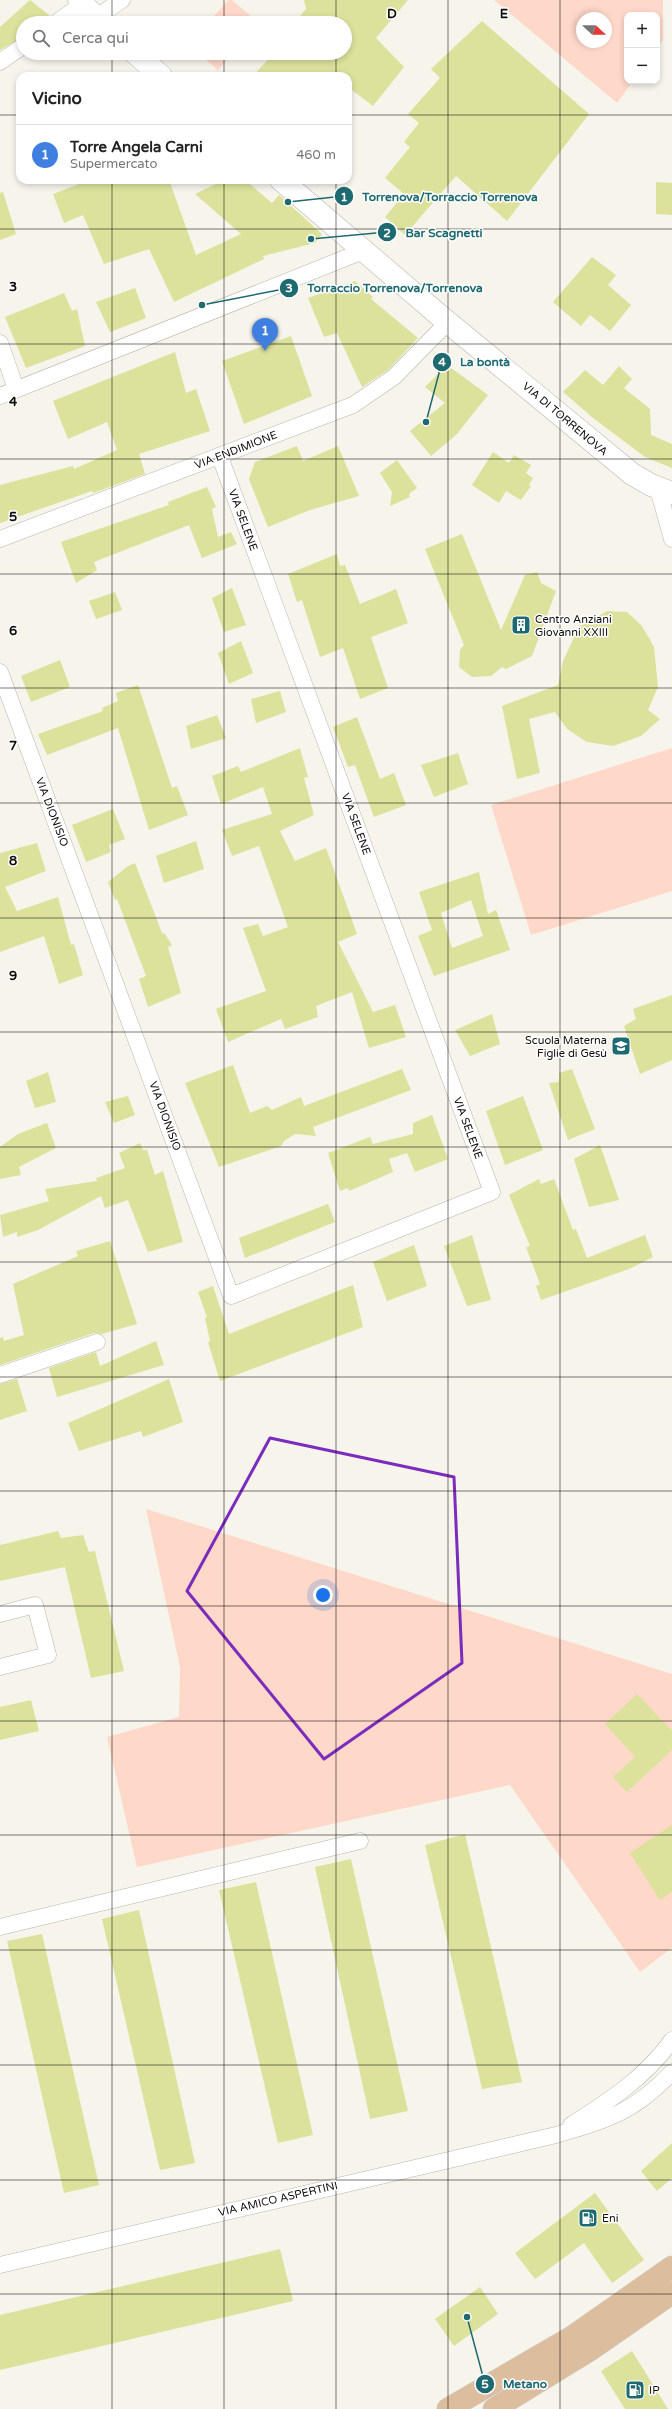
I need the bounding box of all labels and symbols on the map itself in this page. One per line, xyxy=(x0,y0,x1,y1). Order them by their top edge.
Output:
text: D xyxy=(387,6,397,22)
text: E xyxy=(500,6,508,22)
north arrow xyxy=(576,12,612,48)
callout: Torrenova/Torraccio Torrenova xyxy=(334,184,546,208)
text: 1 xyxy=(340,190,348,204)
text: Torrenova/Torraccio Torrenova xyxy=(361,190,538,204)
callout: Bar Scagnetti xyxy=(377,220,491,244)
text: 2 xyxy=(383,226,391,240)
text: Bar Scagnetti xyxy=(405,226,483,241)
callout: Torraccio Torrenova/Torrenova xyxy=(279,276,491,300)
text: 3 xyxy=(9,279,17,295)
text: 3 xyxy=(285,281,293,295)
text: Torraccio Torrenova/Torrenova xyxy=(306,281,483,295)
pin: 1 xyxy=(252,318,278,351)
callout: La bontà xyxy=(432,350,518,374)
text: 4 xyxy=(438,355,446,369)
text: La bontà xyxy=(460,355,510,369)
street label: VIA DI TORRENOVA xyxy=(520,380,610,458)
text: 4 xyxy=(9,394,18,410)
street label: VIA ENDIMIONE xyxy=(193,428,279,472)
street label: VIA SELENE xyxy=(226,487,260,553)
text: 5 xyxy=(9,509,17,525)
place label: Centro Anziani Giovanni XXIII xyxy=(535,613,612,639)
building icon: Centro Anziani Giovanni XXIII xyxy=(510,614,532,636)
text: 6 xyxy=(9,623,17,639)
text: 7 xyxy=(9,738,17,754)
street label: VIA DIONISIO xyxy=(33,776,71,848)
street label: VIA SELENE xyxy=(339,791,373,857)
text: 8 xyxy=(9,853,17,869)
text: 9 xyxy=(9,968,17,984)
place label: Scuola Materna Figlie di Gesù xyxy=(525,1034,607,1060)
school or university icon: Scuola Materna Figlie di Gesù xyxy=(610,1035,632,1057)
street label: VIA DIONISIO xyxy=(146,1079,184,1153)
street label: VIA SELENE xyxy=(451,1095,485,1161)
your location xyxy=(313,1585,333,1605)
street label: VIA AMICO ASPERTINI xyxy=(217,2179,339,2219)
fuel station icon: Eni xyxy=(577,2207,599,2229)
place label: Eni xyxy=(602,2212,618,2225)
callout: Metano xyxy=(475,2372,555,2396)
text: 5 xyxy=(481,2377,489,2391)
text: Metano xyxy=(503,2377,547,2391)
fuel station icon: IP xyxy=(624,2379,646,2401)
place label: IP xyxy=(649,2384,660,2397)

